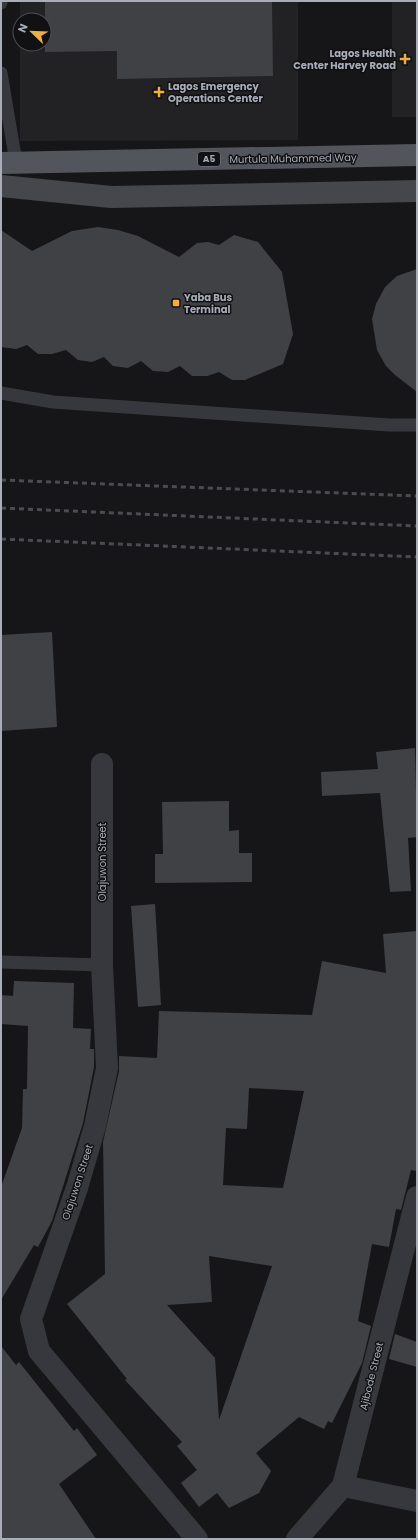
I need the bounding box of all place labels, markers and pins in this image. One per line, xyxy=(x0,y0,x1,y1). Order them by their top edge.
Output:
place label: Lagos Health Center Harvey Road xyxy=(293,46,396,73)
marker: Lagos Health Center Harvey Road xyxy=(399,53,411,65)
place label: Lagos Emergency Operations Center xyxy=(168,79,263,106)
marker: Lagos Emergency Operations Center xyxy=(153,86,165,98)
place label: Yaba Bus Terminal xyxy=(184,290,233,317)
marker: Yaba Bus Terminal xyxy=(171,298,181,308)

